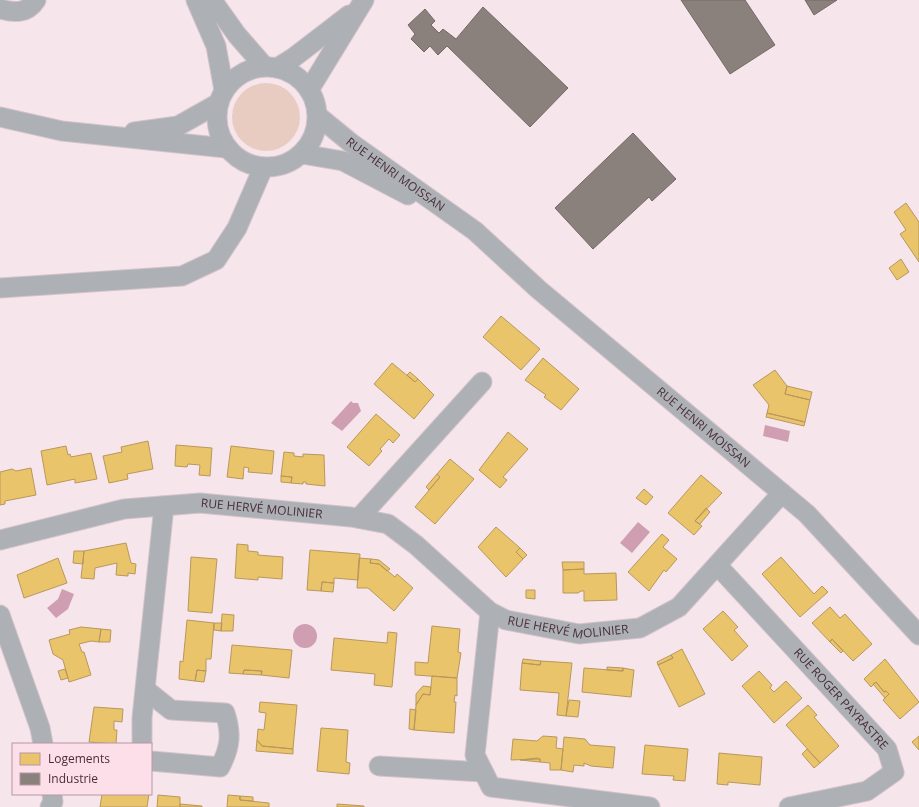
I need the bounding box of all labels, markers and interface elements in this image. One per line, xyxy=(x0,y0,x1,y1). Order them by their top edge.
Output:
street label: RUE HENRI MOISSAN xyxy=(342,133,449,215)
street label: RUE HENRI MOISSAN xyxy=(653,383,754,471)
street label: RUE HERVÉ MOLINIER xyxy=(200,494,324,522)
street label: RUE HERVÉ MOLINIER xyxy=(506,612,630,643)
street label: RUE ROGER PAYRASTRE xyxy=(790,644,892,753)
legend xyxy=(12,743,152,795)
text: Logements xyxy=(48,750,110,767)
text: Industrie xyxy=(48,770,98,787)

